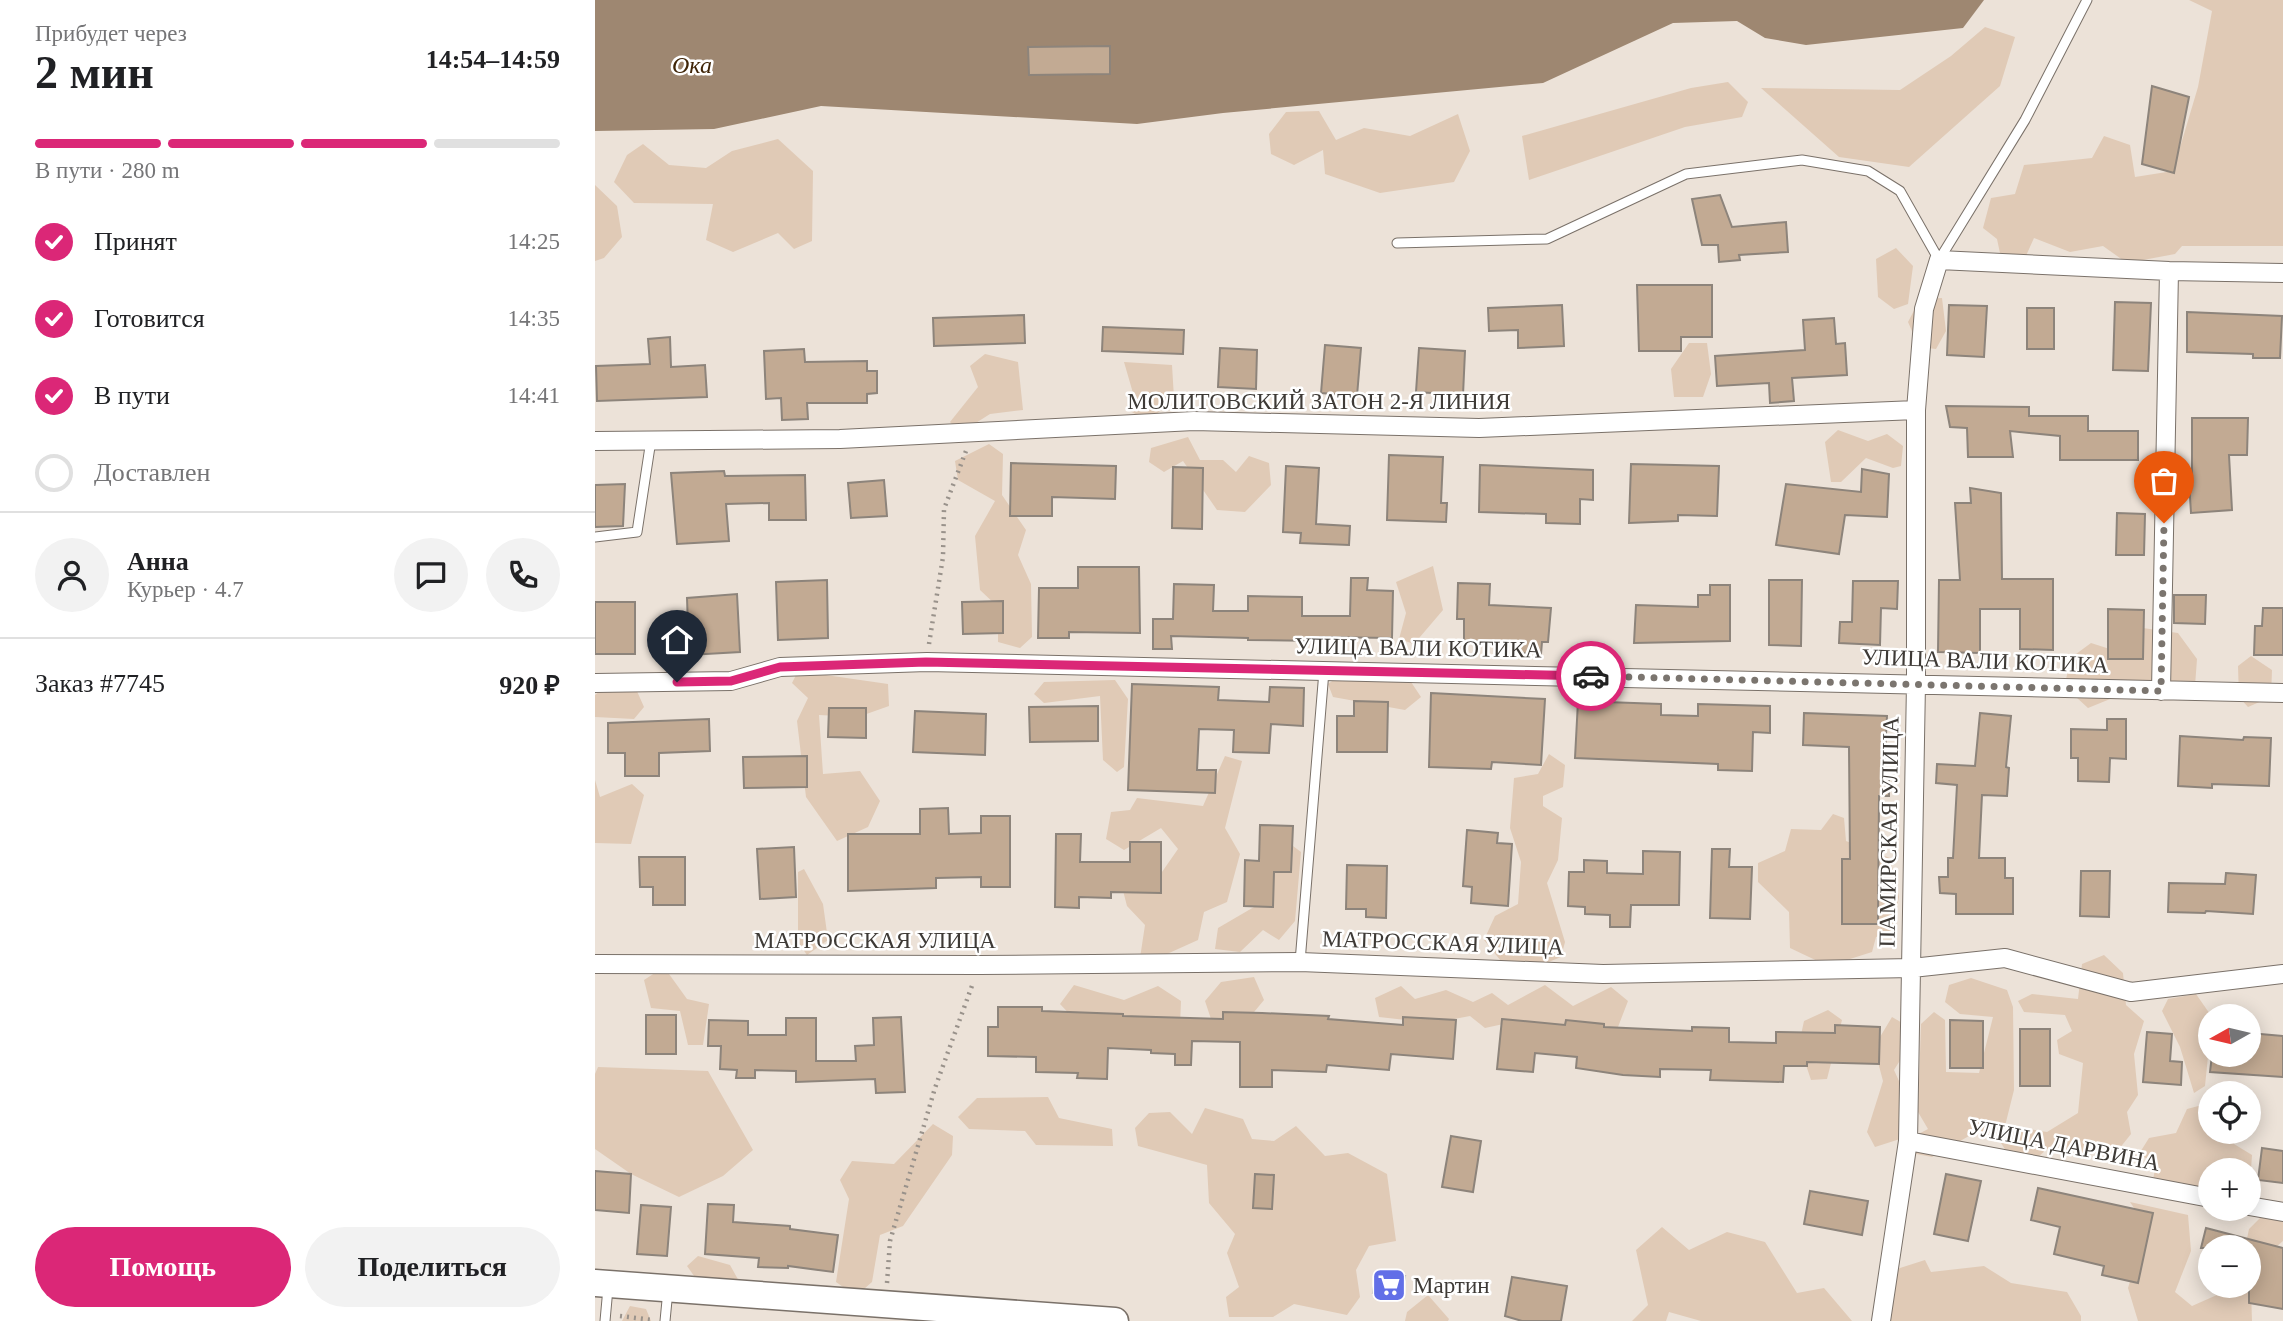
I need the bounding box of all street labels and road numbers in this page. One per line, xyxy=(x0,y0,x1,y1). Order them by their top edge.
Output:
street label: МОЛИТОВСКИЙ ЗАТОН 2-Я ЛИНИЯ xyxy=(1127,389,1511,414)
street label: УЛИЦА ВАЛИ КОТИКА xyxy=(1294,633,1542,663)
street label: УЛИЦА ВАЛИ КОТИКА xyxy=(1861,644,2109,678)
street label: ПАМИРСКАЯ УЛИЦА xyxy=(1874,716,1904,948)
street label: МАТРОССКАЯ УЛИЦА xyxy=(1322,926,1565,960)
street label: МАТРОССКАЯ УЛИЦА xyxy=(754,928,996,953)
street label: УЛИЦА ДАРВИНА xyxy=(1966,1114,2163,1176)

